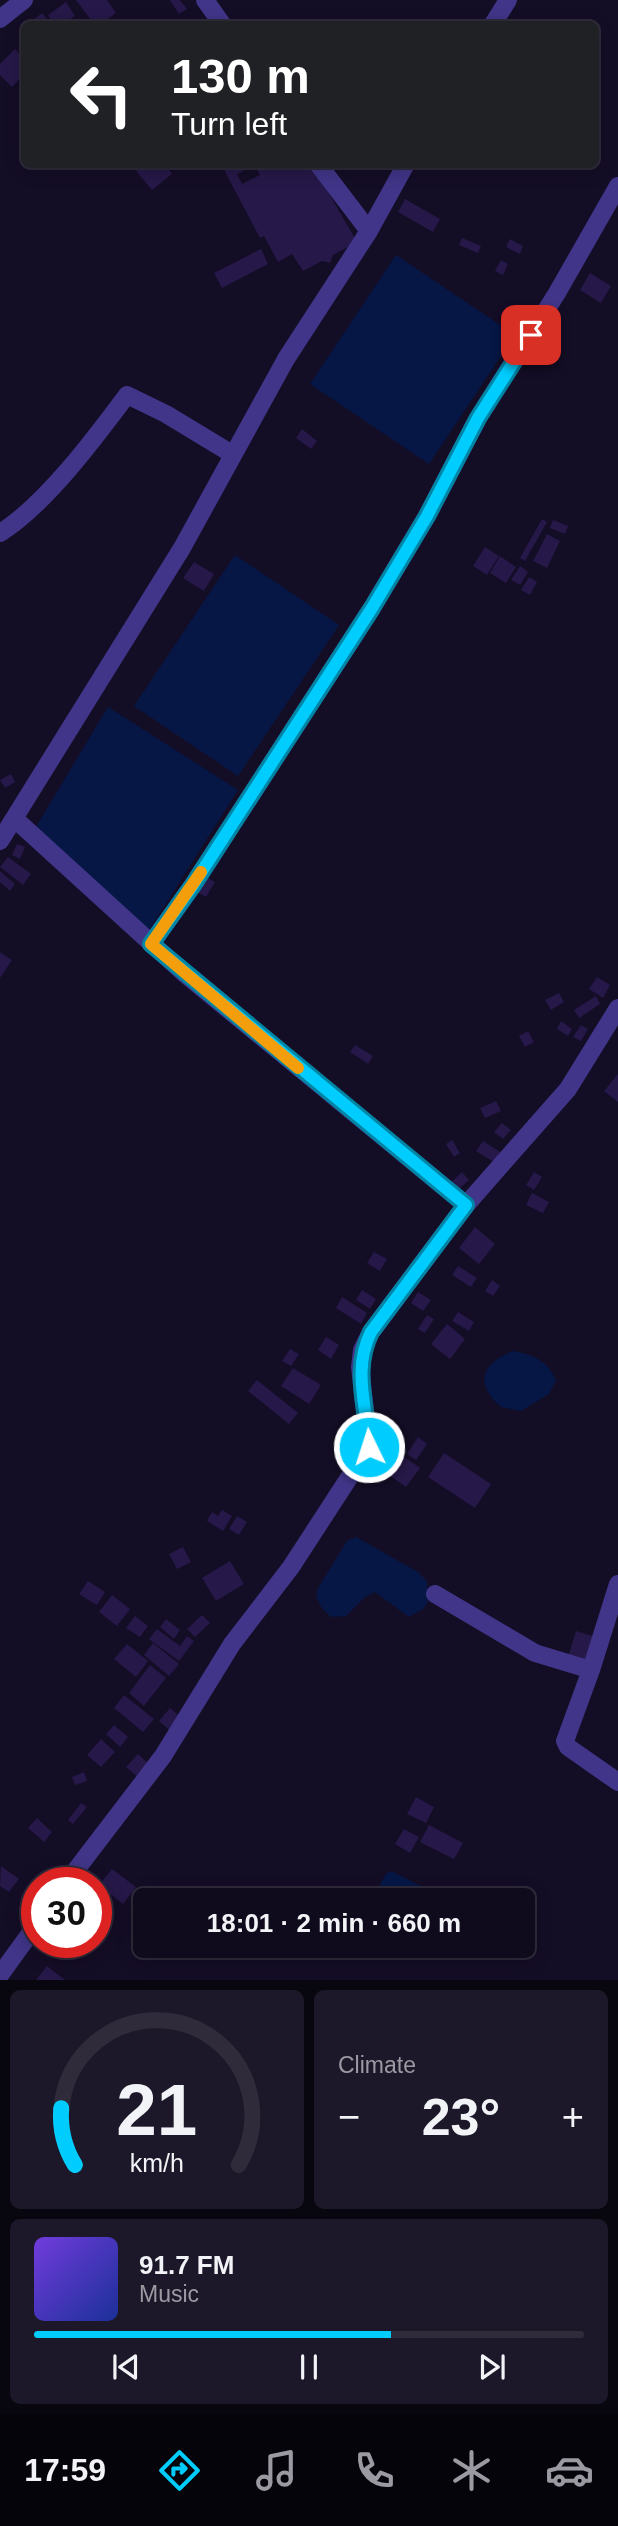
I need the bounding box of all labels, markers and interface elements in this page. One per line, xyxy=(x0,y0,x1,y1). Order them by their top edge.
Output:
icon: left xyxy=(56,49,147,140)
text: 130 m xyxy=(171,49,310,103)
text: Turn left xyxy=(171,106,287,142)
pin xyxy=(501,305,561,365)
icon: arrive xyxy=(512,316,550,354)
position arrow xyxy=(332,1410,406,1484)
speed limit sign: 30 xyxy=(21,1867,112,1958)
text: 18:01 · 2 min · 660 m xyxy=(207,1908,461,1938)
text: Climate xyxy=(338,2052,416,2078)
text: 21 xyxy=(117,2070,197,2151)
text: 23° xyxy=(422,2088,500,2146)
text: − xyxy=(338,2096,360,2138)
text: + xyxy=(562,2096,584,2138)
text: km/h xyxy=(130,2149,184,2177)
text: 91.7 FM xyxy=(139,2250,234,2280)
text: Music xyxy=(139,2281,199,2307)
icon: previous xyxy=(107,2348,145,2386)
icon: pause xyxy=(290,2348,328,2386)
icon: next xyxy=(473,2348,511,2386)
icon: directions xyxy=(155,2446,204,2495)
icon: music xyxy=(252,2446,301,2495)
icon: phone xyxy=(350,2446,399,2495)
icon: climate xyxy=(447,2446,496,2495)
icon: car xyxy=(545,2446,594,2495)
text: 17:59 xyxy=(24,2452,106,2488)

